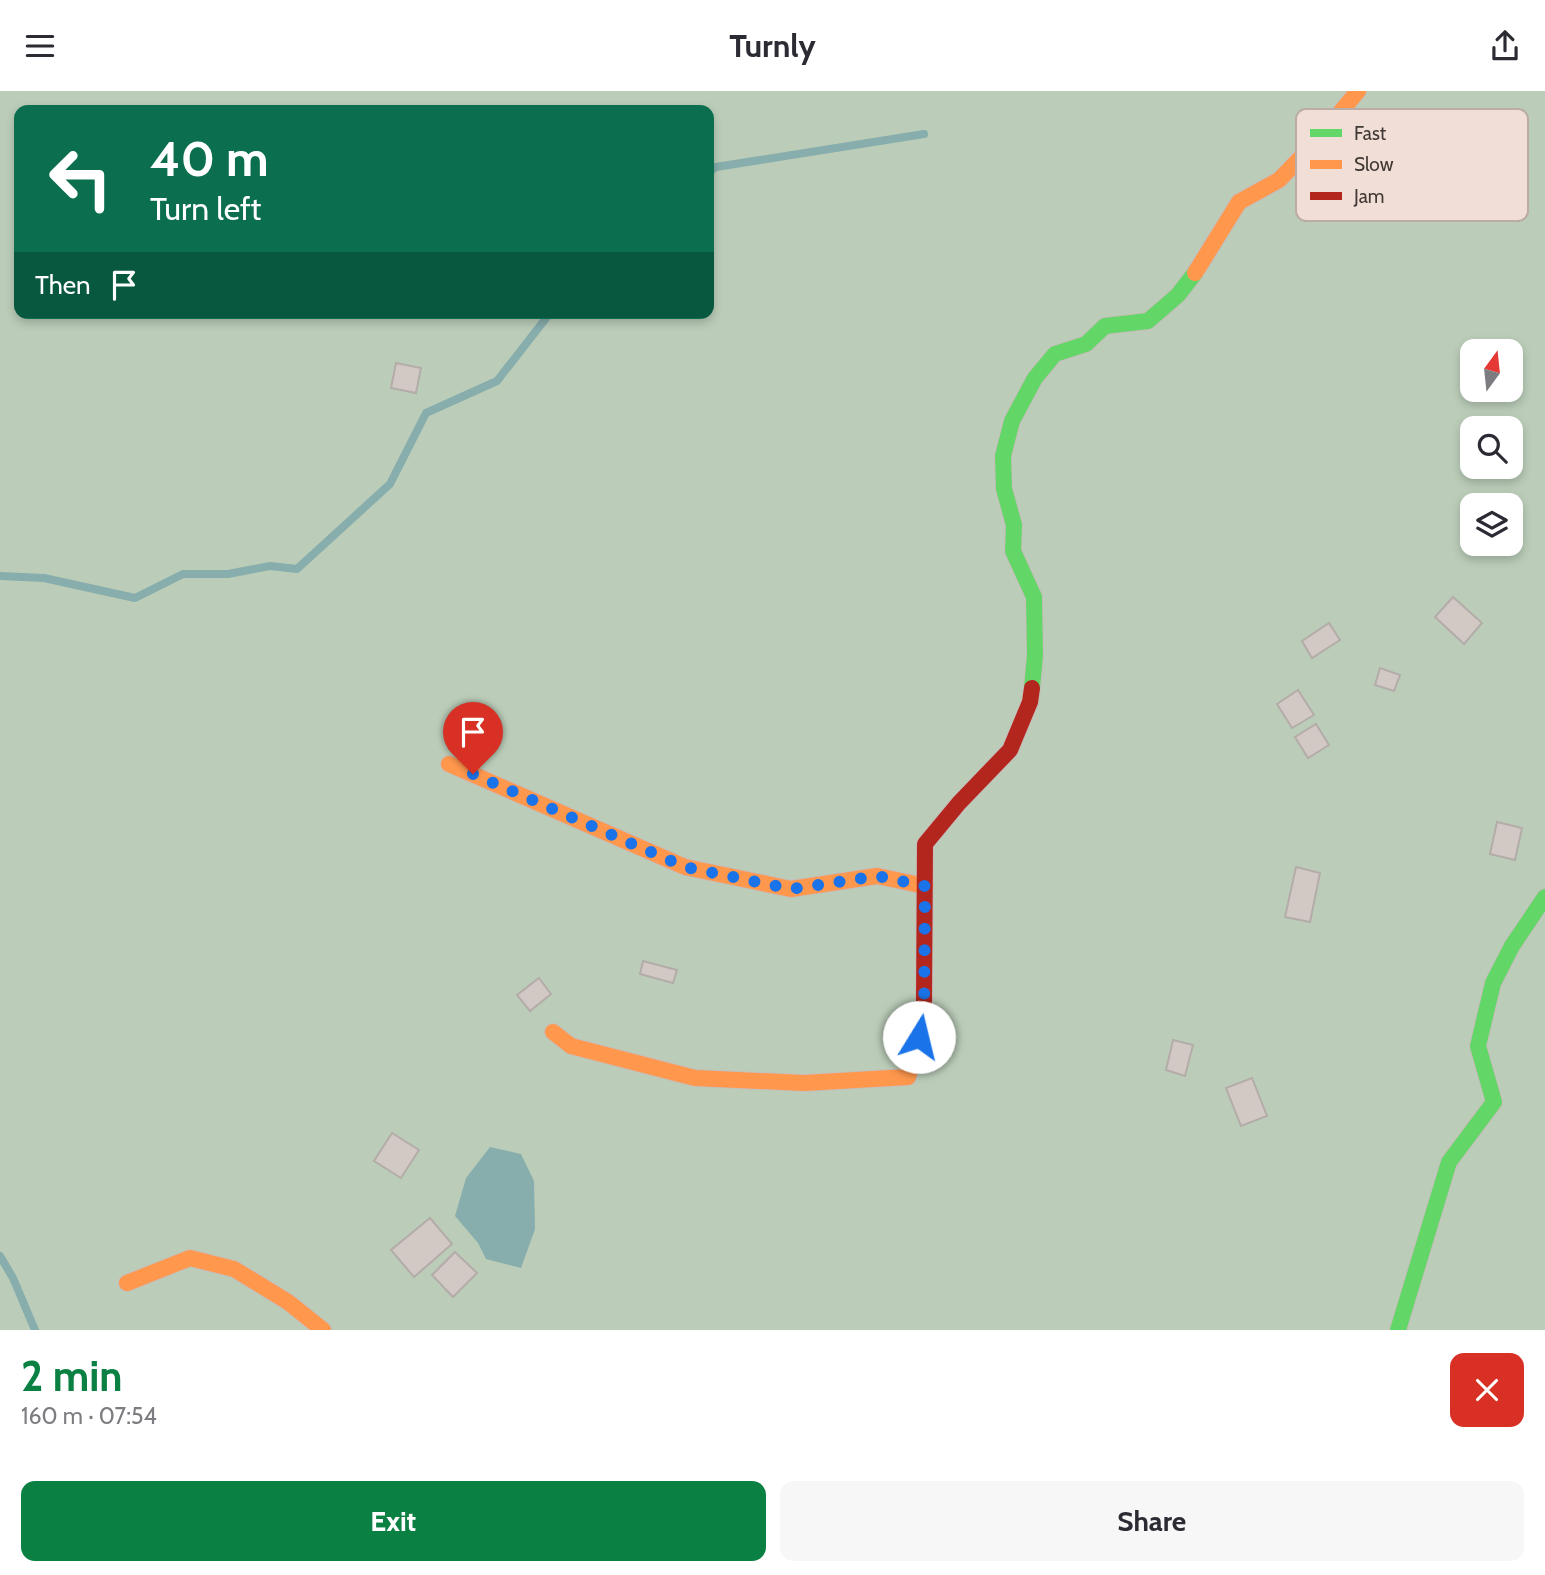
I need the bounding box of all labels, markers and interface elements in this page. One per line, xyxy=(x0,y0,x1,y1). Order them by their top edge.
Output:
text: Turnly xyxy=(729,26,816,65)
icon: menu xyxy=(21,27,59,65)
icon: share xyxy=(1486,27,1524,65)
legend xyxy=(1296,109,1528,221)
text: Fast xyxy=(1354,122,1387,145)
text: 40 m xyxy=(150,129,269,188)
icon: left xyxy=(35,133,126,224)
text: Slow xyxy=(1354,153,1394,176)
text: Jam xyxy=(1353,185,1384,208)
text: Turn left xyxy=(150,189,261,228)
icon: arrive xyxy=(105,266,143,304)
text: Then xyxy=(35,269,91,301)
north arrow xyxy=(1460,339,1522,403)
map controls xyxy=(1460,339,1523,556)
button: search xyxy=(1460,416,1523,479)
button: layers xyxy=(1460,493,1523,556)
pin xyxy=(443,702,503,774)
icon: arrive xyxy=(454,713,492,751)
position arrow xyxy=(882,1000,956,1074)
text: 2 min xyxy=(21,1350,122,1402)
button: close xyxy=(1450,1353,1524,1427)
text: 160 m · 07:54 xyxy=(21,1402,157,1430)
button: Exit xyxy=(21,1481,766,1561)
button: Share xyxy=(780,1481,1524,1561)

